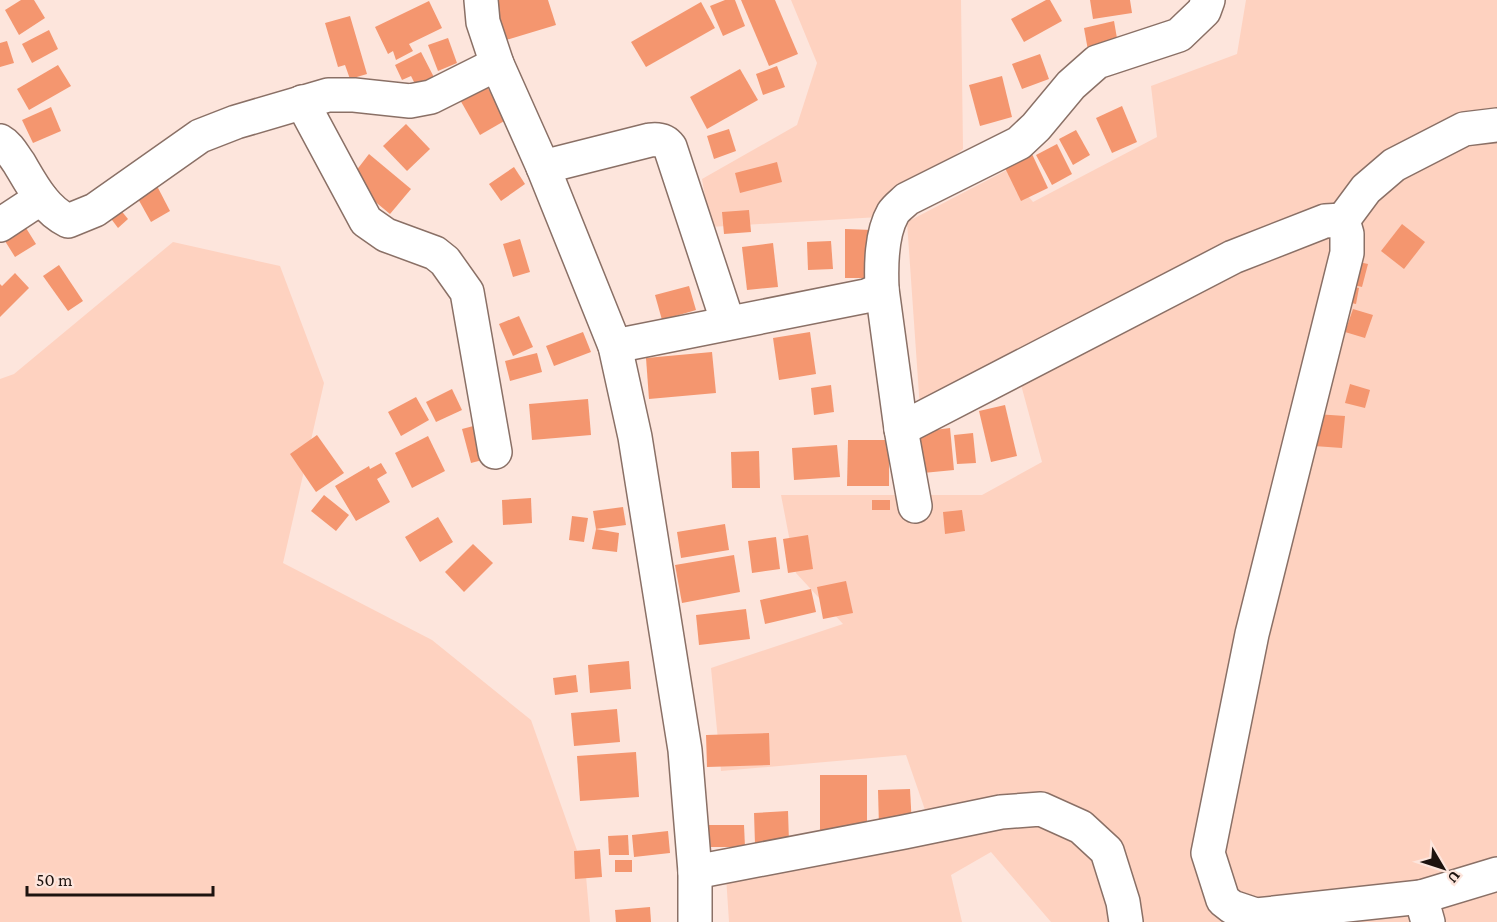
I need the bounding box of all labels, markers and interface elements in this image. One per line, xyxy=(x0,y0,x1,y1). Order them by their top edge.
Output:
north arrow xyxy=(1413,838,1473,898)
scale bar xyxy=(27,859,213,897)
text: U xyxy=(1444,868,1464,887)
text: 50 m xyxy=(36,870,73,890)

